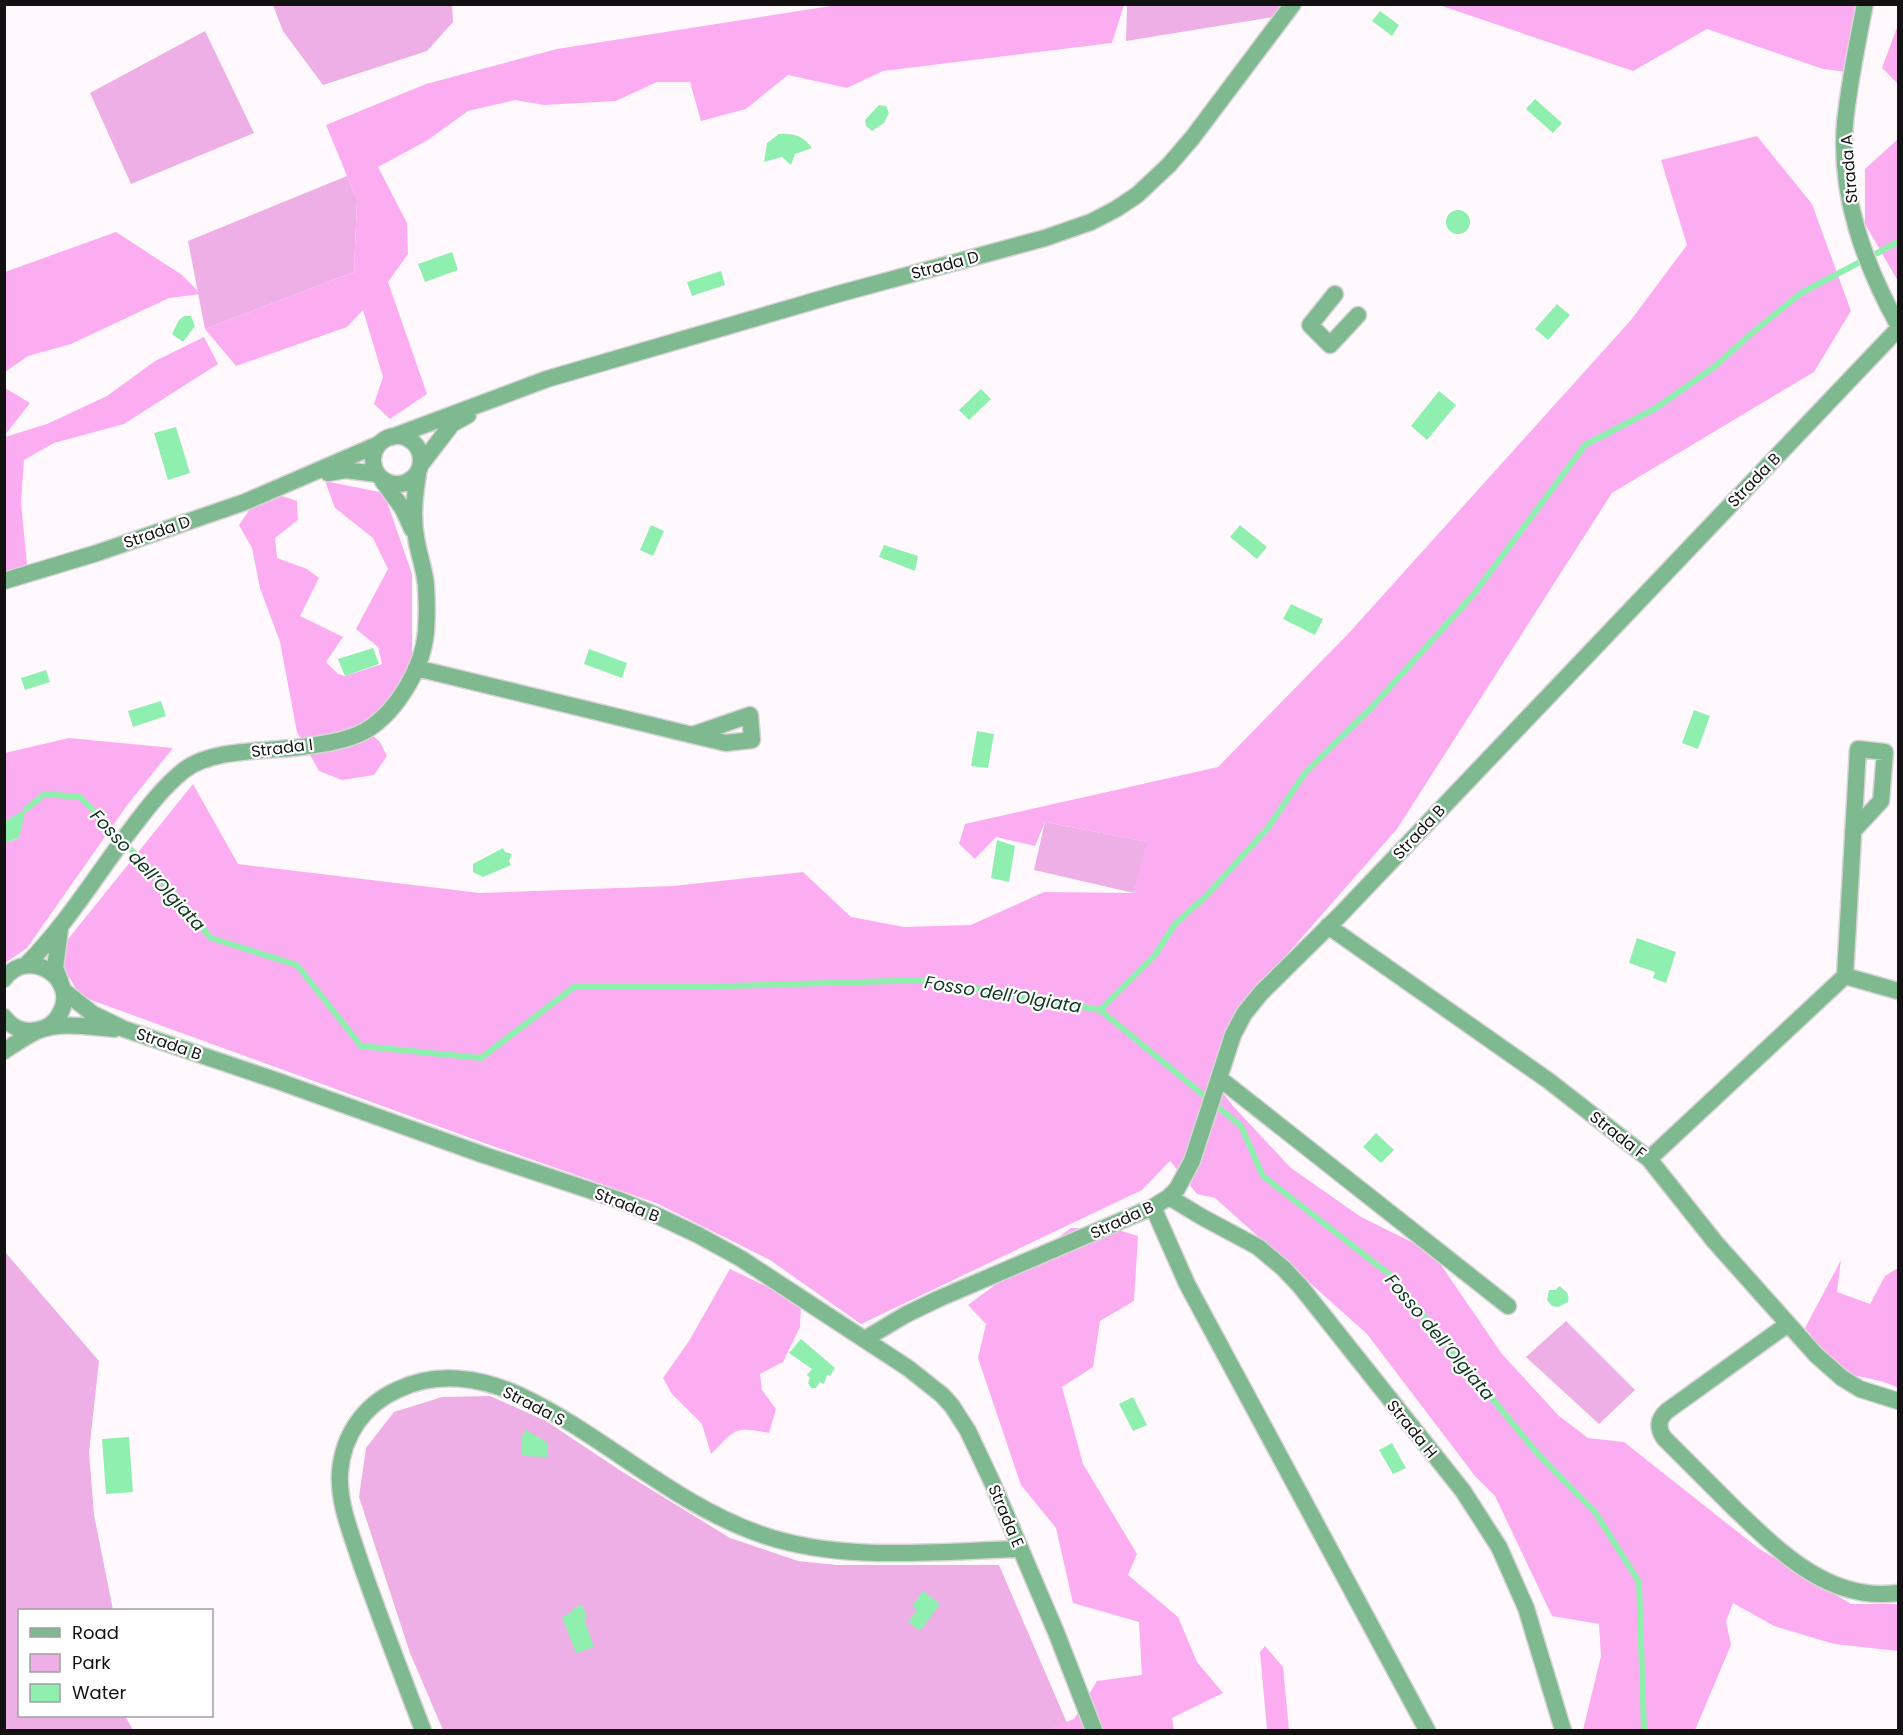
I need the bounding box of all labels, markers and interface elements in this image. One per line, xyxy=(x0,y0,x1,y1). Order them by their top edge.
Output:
street label: Strada A xyxy=(1835,134,1863,204)
street label: Strada D xyxy=(909,245,981,285)
street label: Strada B xyxy=(1722,448,1786,512)
street label: Strada D xyxy=(121,510,193,554)
street label: Strada I xyxy=(250,733,314,763)
street label: Strada B xyxy=(1387,799,1451,865)
water label: Fosso dell’Olgiata xyxy=(85,804,211,936)
water label: Fosso dell’Olgiata xyxy=(923,969,1083,1019)
street label: Strada B xyxy=(133,1022,205,1066)
street label: Strada F xyxy=(1585,1106,1651,1164)
street label: Strada B xyxy=(591,1182,663,1228)
street label: Strada B xyxy=(1086,1195,1158,1245)
water label: Fosso dell’Olgiata xyxy=(1379,1268,1501,1406)
street label: Strada S xyxy=(499,1380,569,1432)
street label: Strada H xyxy=(1381,1395,1443,1463)
street label: Strada E xyxy=(982,1481,1030,1551)
legend xyxy=(18,1609,213,1717)
text: Road xyxy=(72,1620,119,1645)
text: Park xyxy=(72,1650,111,1675)
text: Water xyxy=(72,1680,126,1705)

